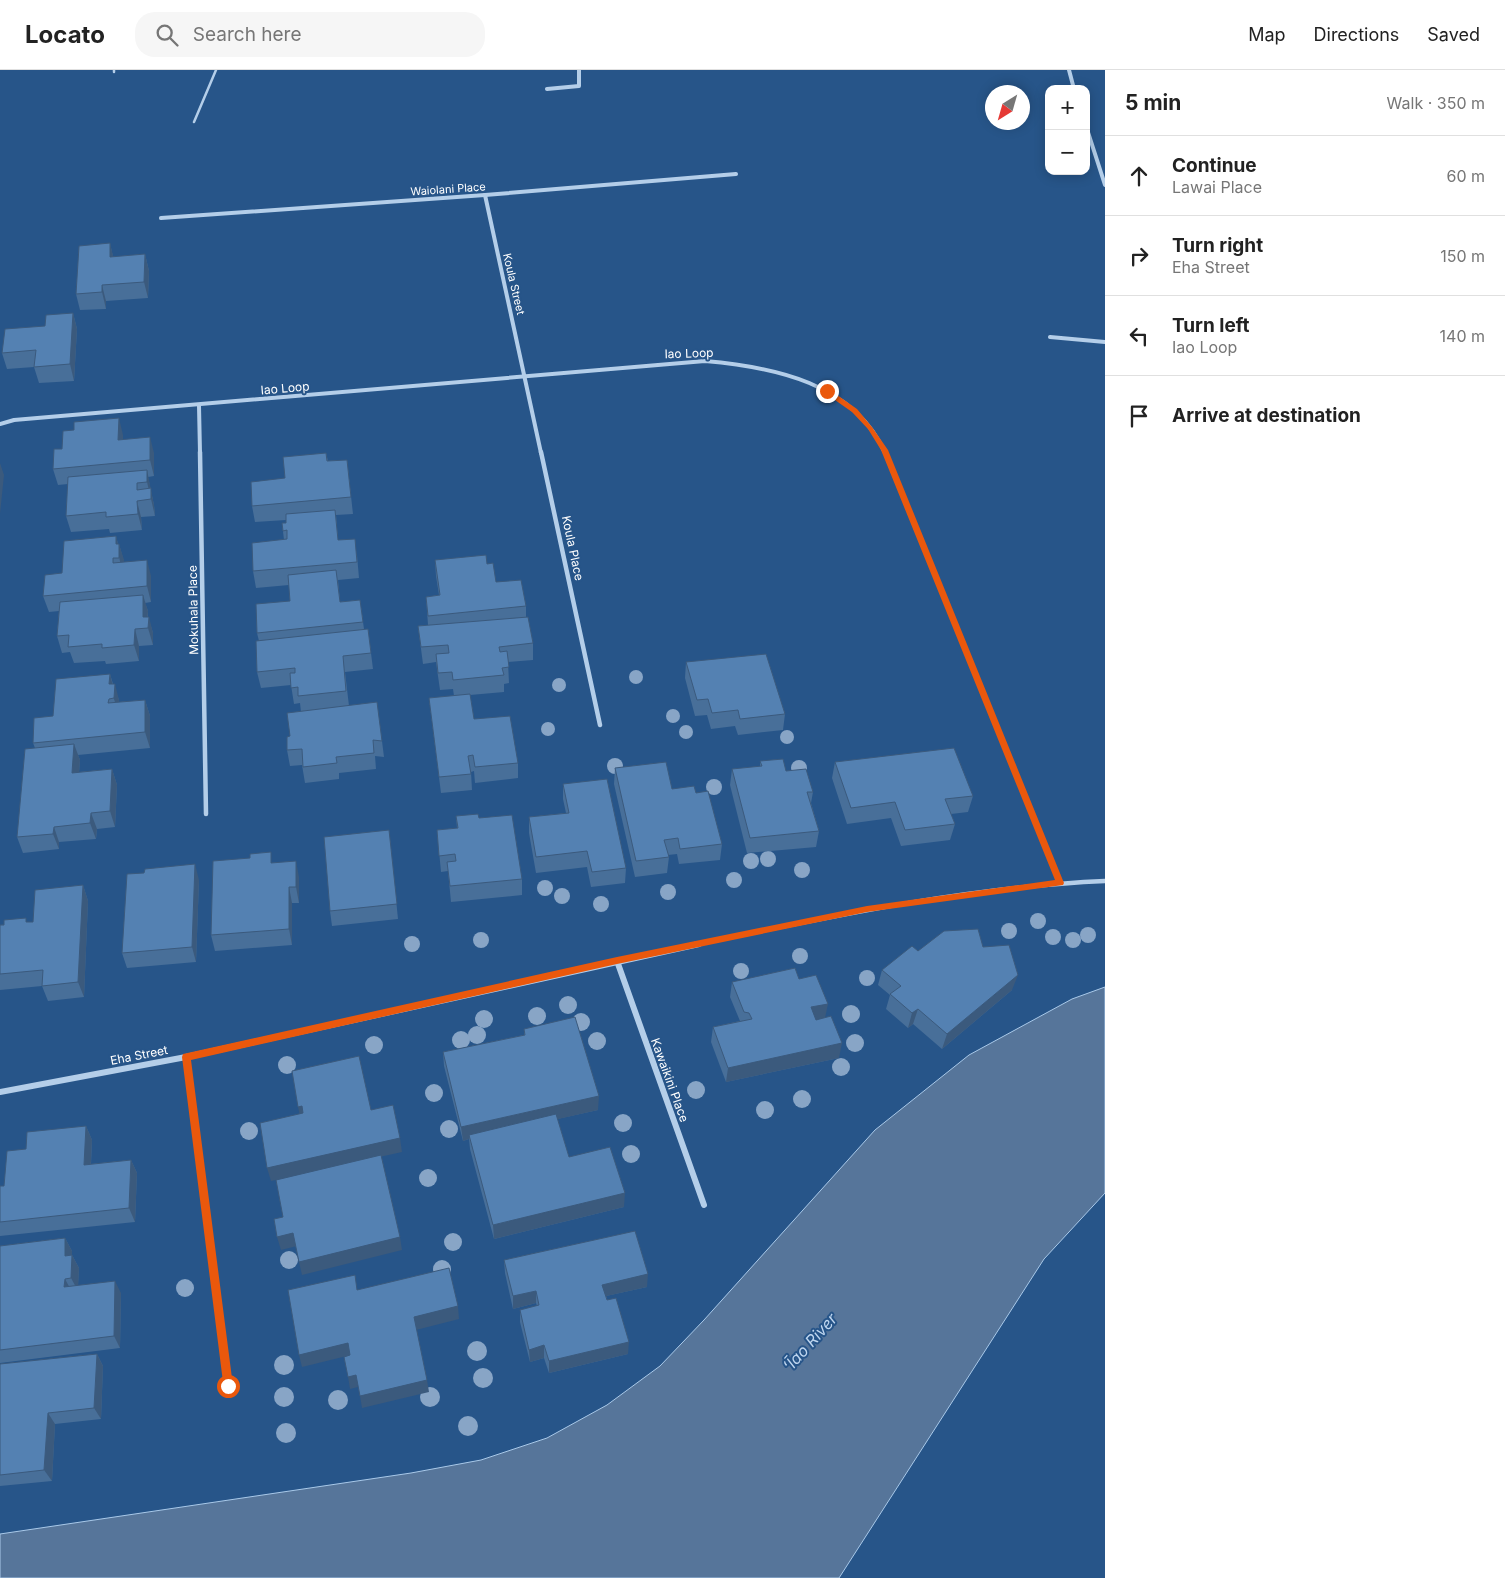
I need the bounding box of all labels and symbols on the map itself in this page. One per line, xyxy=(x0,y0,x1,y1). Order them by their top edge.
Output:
north arrow xyxy=(985,85,1030,130)
street label: Waiolani Place xyxy=(410,179,486,199)
street label: Koula Street xyxy=(500,252,528,317)
street label: Iao Loop xyxy=(664,345,714,361)
street label: Iao Loop xyxy=(260,378,310,398)
route end xyxy=(816,380,839,403)
street label: Koula Place xyxy=(559,514,587,582)
street label: Mokuhala Place xyxy=(185,565,201,655)
street label: Kawaikini Place xyxy=(648,1036,692,1124)
street label: Eha Street xyxy=(109,1042,169,1068)
water label: ʻĪao River xyxy=(779,1308,842,1375)
route start xyxy=(217,1375,240,1398)

